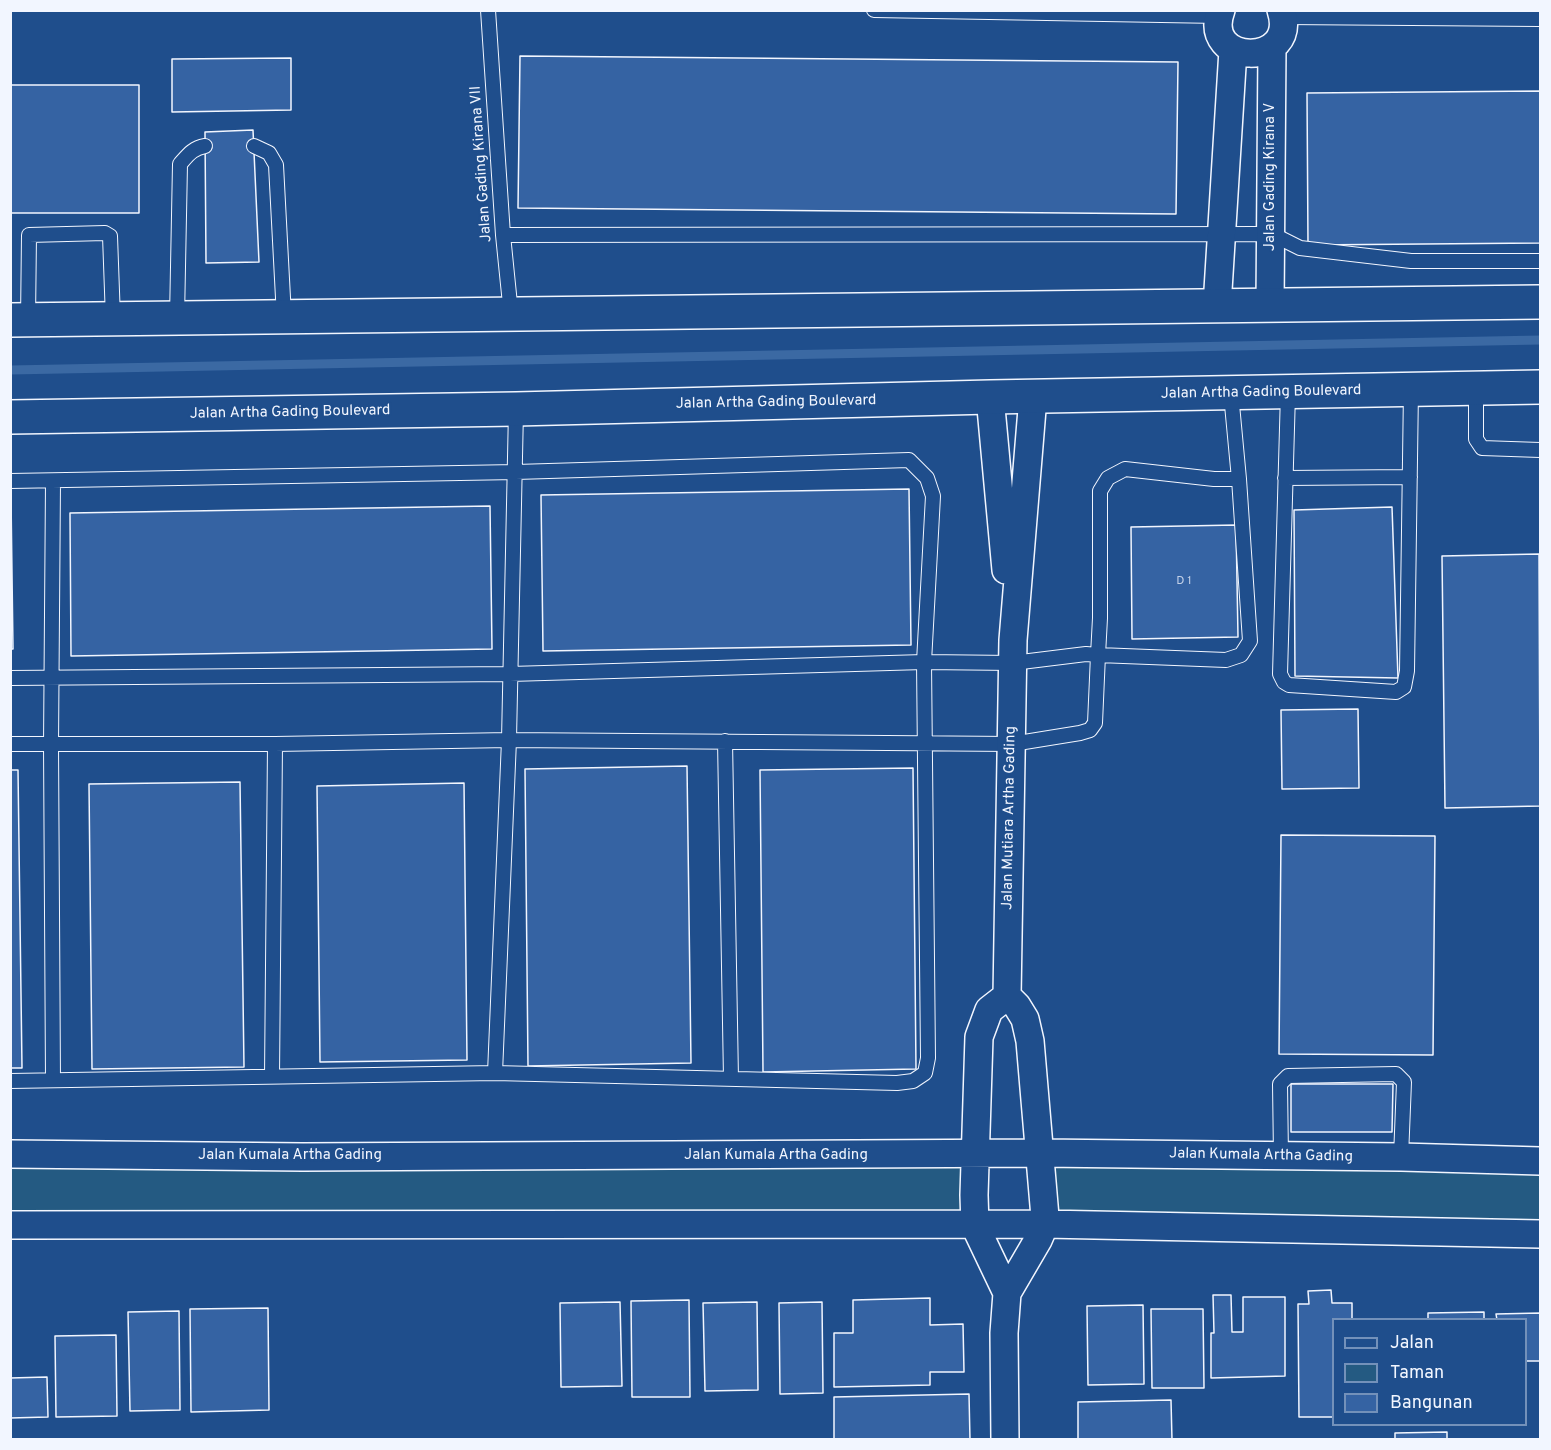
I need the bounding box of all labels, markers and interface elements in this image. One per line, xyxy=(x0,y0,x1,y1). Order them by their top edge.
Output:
street label: Jalan Gading Kirana VII xyxy=(468,85,496,243)
street label: Jalan Gading Kirana V xyxy=(1262,103,1280,251)
street label: Jalan Artha Gading Boulevard xyxy=(1160,382,1362,404)
street label: Jalan Artha Gading Boulevard xyxy=(675,392,877,414)
street label: Jalan Artha Gading Boulevard xyxy=(189,402,391,424)
house number: D 1 xyxy=(1176,575,1192,589)
street label: Jalan Mutiara Artha Gading xyxy=(999,726,1021,910)
street label: Jalan Kumala Artha Gading xyxy=(1169,1145,1353,1167)
street label: Jalan Kumala Artha Gading xyxy=(198,1147,382,1165)
street label: Jalan Kumala Artha Gading xyxy=(684,1147,868,1165)
legend xyxy=(1332,1318,1527,1426)
text: Jalan xyxy=(1390,1332,1434,1355)
text: Taman xyxy=(1390,1362,1444,1385)
text: Bangunan xyxy=(1390,1392,1473,1415)

